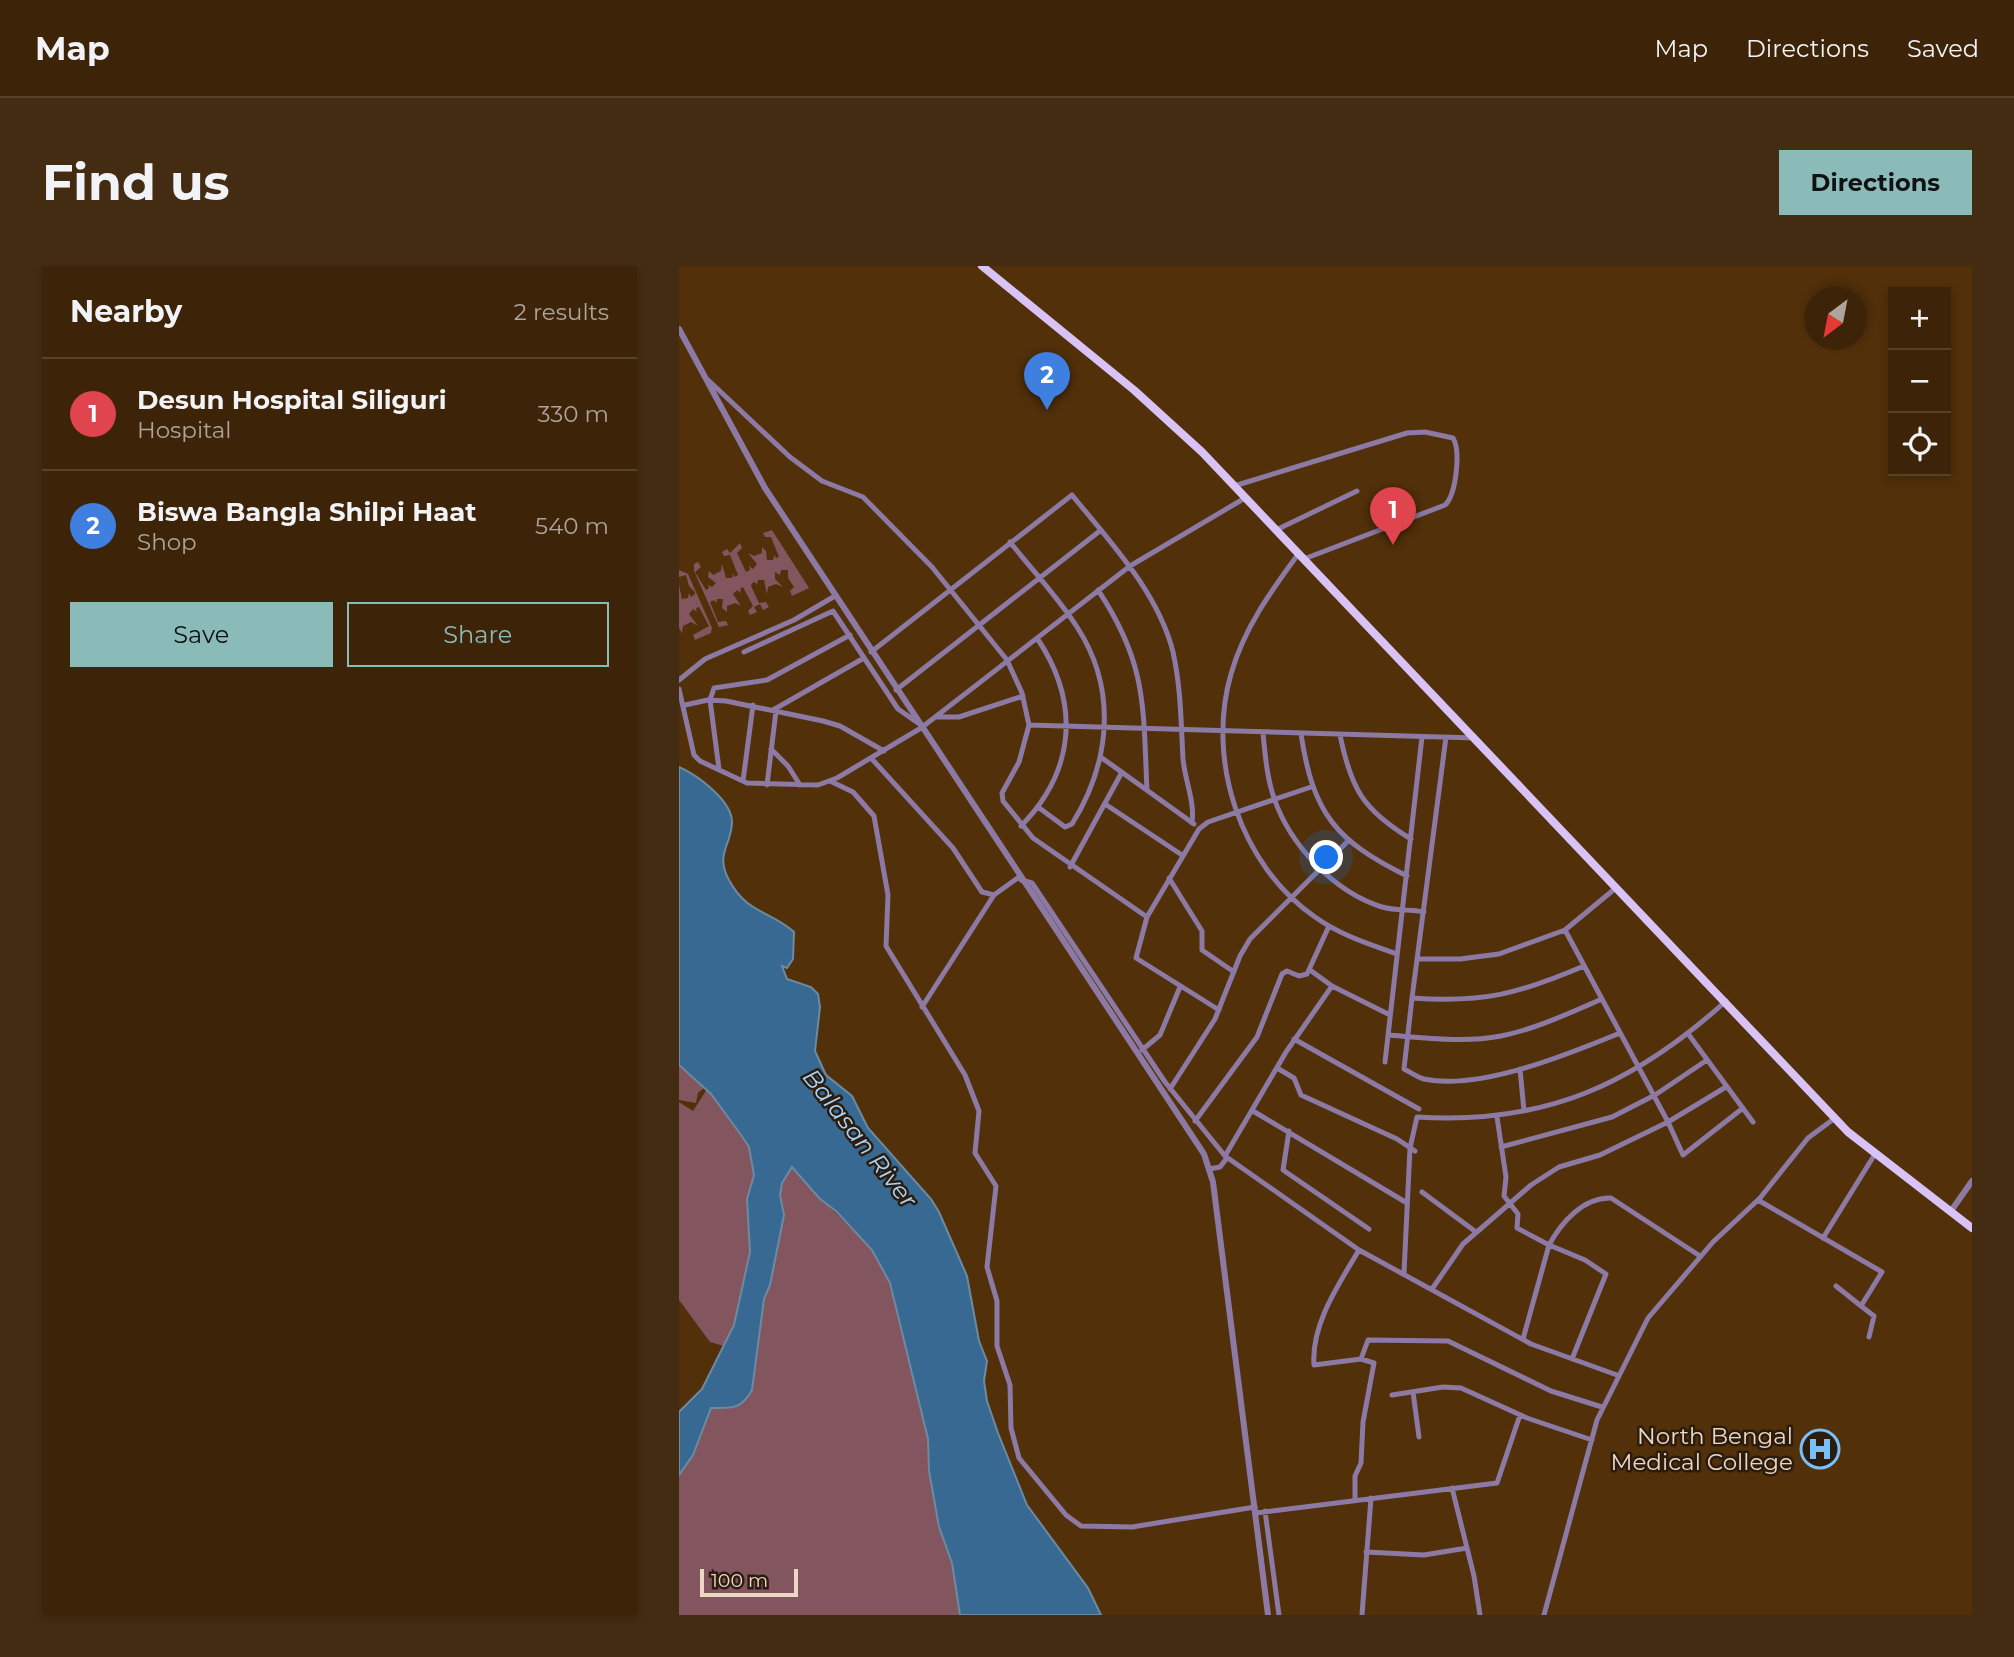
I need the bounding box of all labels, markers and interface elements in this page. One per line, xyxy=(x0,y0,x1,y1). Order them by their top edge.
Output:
text: Map xyxy=(35,28,110,68)
text: Map xyxy=(1655,34,1708,63)
text: Directions xyxy=(1746,34,1869,63)
text: Saved xyxy=(1907,34,1979,63)
button: Directions xyxy=(1779,150,1972,215)
text: Find us xyxy=(42,153,230,212)
north arrow xyxy=(1804,287,1867,350)
map controls xyxy=(1888,287,1951,476)
button: + xyxy=(1888,287,1951,350)
text: Nearby xyxy=(70,293,182,330)
text: 2 results xyxy=(514,298,609,326)
button: − xyxy=(1888,350,1951,413)
pin: 2 xyxy=(1024,352,1070,410)
text: Desun Hospital Siliguri xyxy=(137,384,447,416)
text: 1 xyxy=(88,400,98,428)
text: 330 m xyxy=(538,400,609,428)
button: locate xyxy=(1888,413,1951,476)
text: Hospital xyxy=(137,416,232,444)
pin: 1 xyxy=(1370,487,1416,545)
text: Biswa Bangla Shilpi Haat xyxy=(137,496,477,528)
text: 2 xyxy=(86,512,100,540)
text: 540 m xyxy=(535,512,609,540)
text: Shop xyxy=(137,528,197,556)
button: Save xyxy=(70,602,333,667)
button: Share xyxy=(347,602,609,667)
your location xyxy=(1309,840,1343,874)
water label: Balasan River xyxy=(797,1063,924,1214)
place label: North Bengal Medical College xyxy=(1611,1422,1793,1476)
hospital icon: North Bengal Medical College xyxy=(1799,1428,1841,1470)
scale bar xyxy=(700,1566,798,1598)
text: 100 m xyxy=(711,1569,768,1592)

